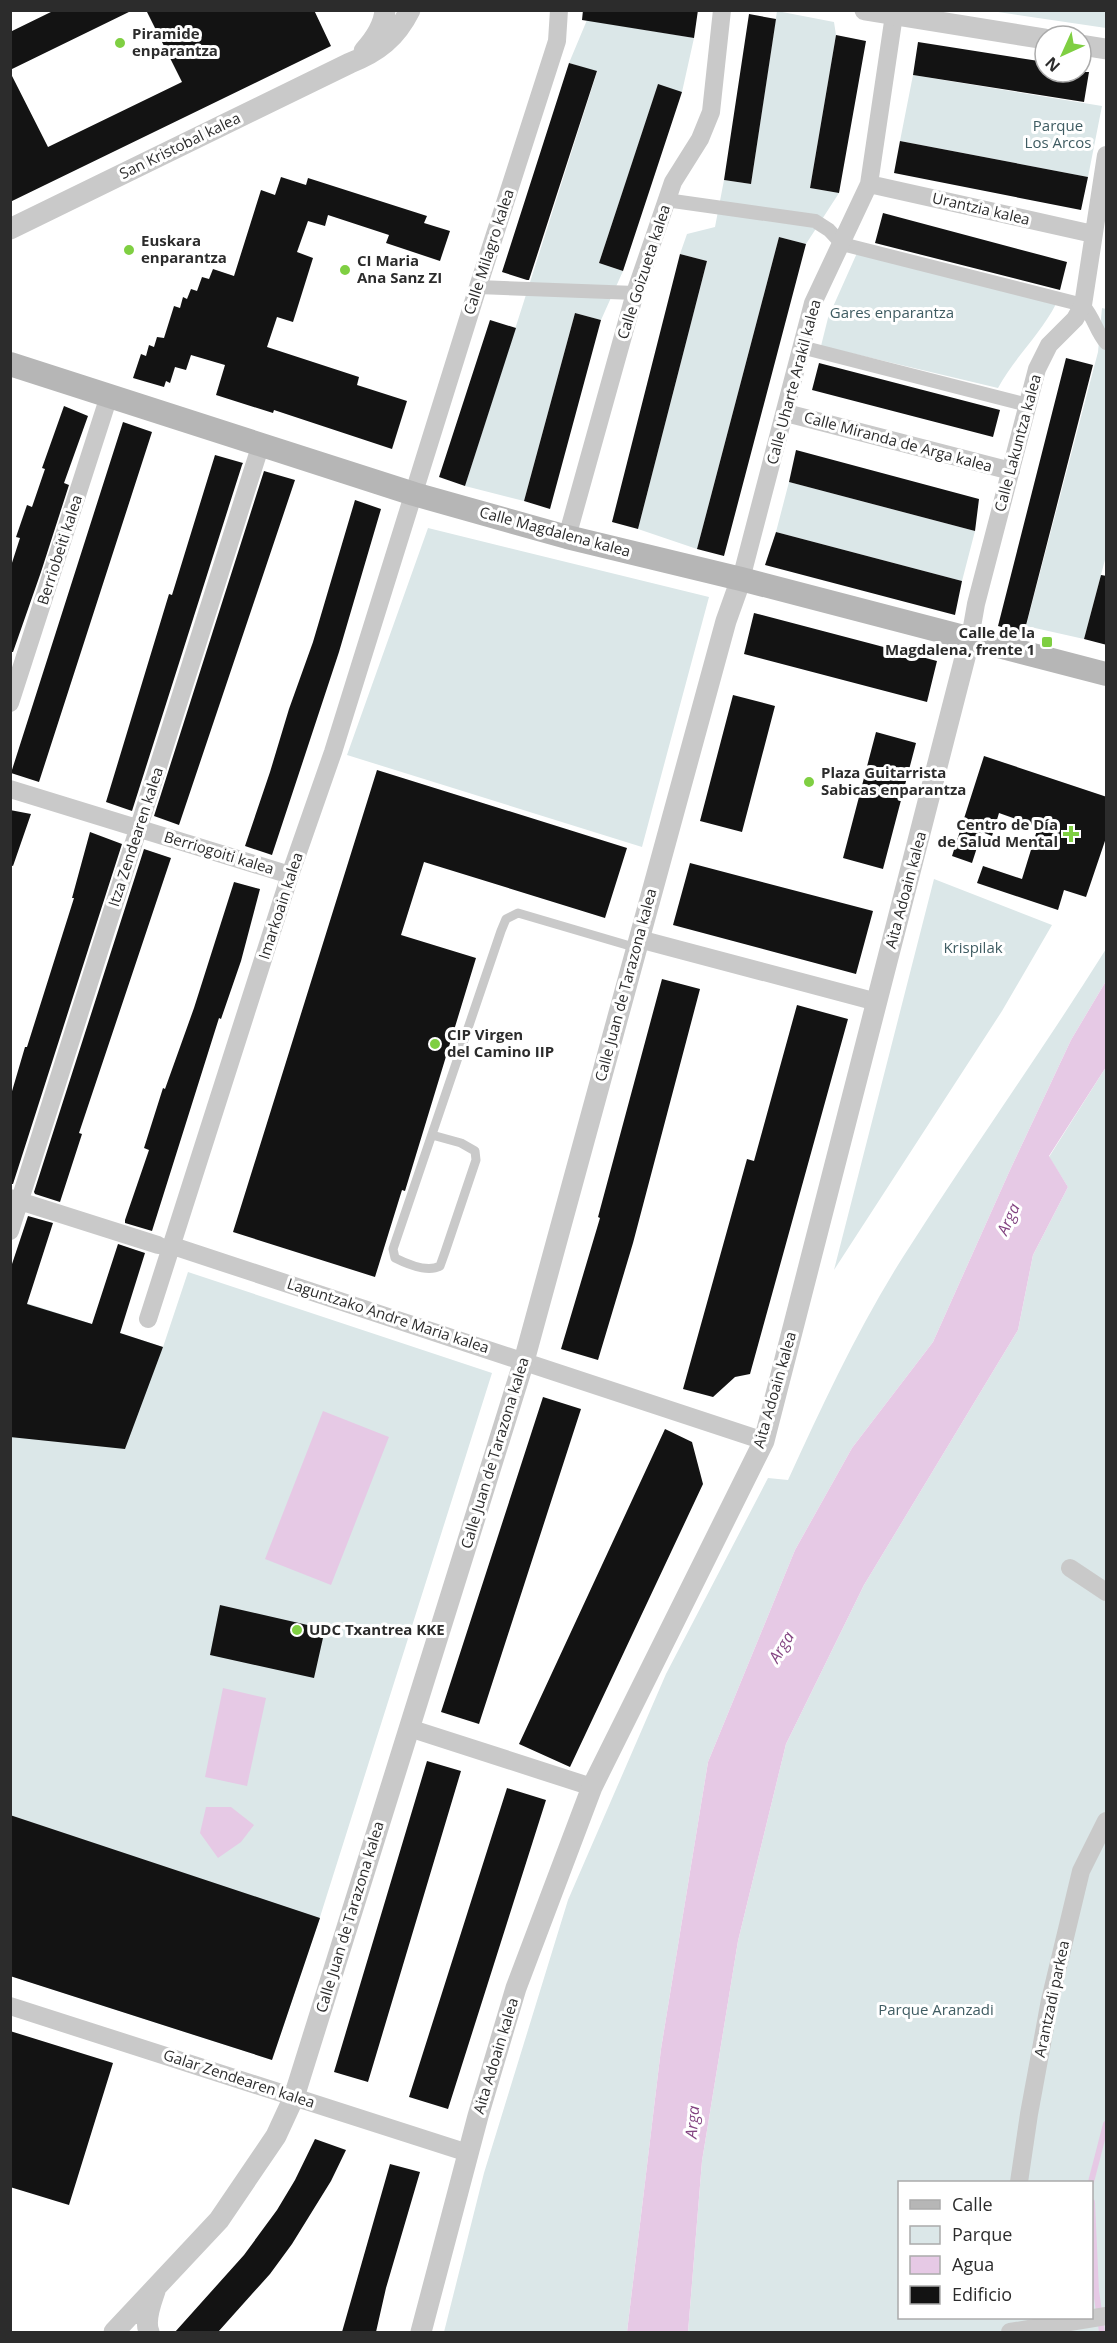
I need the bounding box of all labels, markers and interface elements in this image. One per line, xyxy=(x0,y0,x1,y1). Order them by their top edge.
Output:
place label: Piramide enparantza xyxy=(132,23,218,60)
north arrow xyxy=(1033,24,1093,84)
marker: Piramide enparantza xyxy=(113,36,127,50)
text: N xyxy=(1040,52,1065,77)
street label: San Kristobal kalea xyxy=(116,107,243,183)
park label: Parque Los Arcos xyxy=(1025,115,1091,152)
street label: Calle Milagro kalea xyxy=(458,186,518,317)
street label: Urantzia kalea xyxy=(930,187,1032,229)
street label: Calle Goizueta kalea xyxy=(612,202,674,342)
place label: Euskara enparantza xyxy=(141,230,227,267)
marker: Euskara enparantza xyxy=(122,243,136,257)
place label: CI Maria Ana Sanz ZI xyxy=(357,250,442,287)
marker: CI Maria Ana Sanz ZI xyxy=(338,263,352,277)
street label: Calle Uharte Arakil kalea xyxy=(761,297,825,466)
park label: Gares enparantza xyxy=(830,302,954,322)
street label: Calle Lakuntza kalea xyxy=(989,372,1045,514)
street label: Calle Miranda de Arga kalea xyxy=(802,406,995,476)
street label: Berriobeiti kalea xyxy=(32,492,86,607)
street label: Calle Magdalena kalea xyxy=(478,501,633,561)
place label: Calle de la Magdalena, frente 1 xyxy=(885,622,1035,659)
marker: Calle de la Magdalena, frente 1 xyxy=(1040,635,1054,649)
place label: Plaza Guitarrista Sabicas enparantza xyxy=(821,762,966,799)
street label: Itza Zendearen kalea xyxy=(103,764,167,909)
marker: Plaza Guitarrista Sabicas enparantza xyxy=(802,775,816,789)
place label: Centro de Día de Salud Mental xyxy=(938,814,1058,851)
marker: Centro de Día de Salud Mental xyxy=(1062,825,1080,843)
street label: Berriogoiti kalea xyxy=(162,826,277,878)
street label: Aita Adoain kalea xyxy=(880,829,930,951)
street label: Imarkoain kalea xyxy=(253,850,307,962)
street label: Calle Juan de Tarazona kalea xyxy=(590,886,660,1084)
park label: Krispilak xyxy=(943,937,1003,957)
place label: CIP Virgen del Camino IIP xyxy=(447,1024,554,1061)
marker: CIP Virgen del Camino IIP xyxy=(428,1037,442,1051)
water label: Arga xyxy=(991,1200,1025,1239)
street label: Laguntzako Andre Maria kalea xyxy=(285,1273,492,1357)
street label: Aita Adoain kalea xyxy=(748,1329,800,1450)
street label: Calle Juan de Tarazona kalea xyxy=(455,1355,533,1551)
place label: UDC Txantrea KKE xyxy=(309,1619,445,1639)
marker: UDC Txantrea KKE xyxy=(290,1623,304,1637)
water label: Arga xyxy=(763,1627,799,1668)
street label: Calle Juan de Tarazona kalea xyxy=(310,1819,388,2015)
street label: Arantzadi parkea xyxy=(1029,1939,1073,2059)
street label: Aita Adoain kalea xyxy=(468,1995,522,2116)
park label: Parque Aranzadi xyxy=(878,1999,994,2019)
street label: Galar Zendearen kalea xyxy=(161,2044,318,2112)
water label: Arga xyxy=(680,2105,704,2140)
legend xyxy=(898,2181,1093,2319)
text: Calle xyxy=(952,2192,993,2216)
text: Parque xyxy=(952,2222,1012,2246)
text: Agua xyxy=(952,2252,994,2276)
text: Edificio xyxy=(952,2282,1012,2306)

